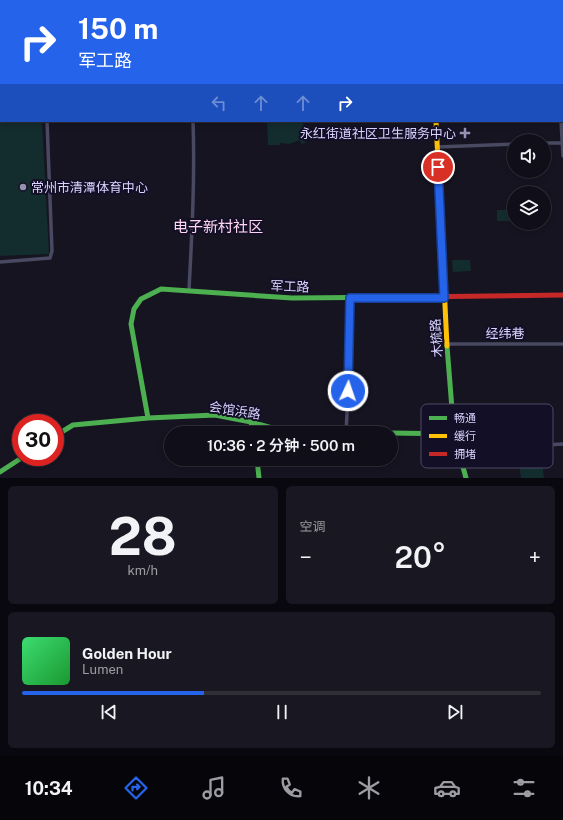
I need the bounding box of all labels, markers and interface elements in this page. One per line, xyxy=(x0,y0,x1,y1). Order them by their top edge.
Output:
text: 150 m xyxy=(78,12,158,45)
icon: right xyxy=(12,16,64,68)
text: 军工路 xyxy=(78,50,132,71)
icon: left xyxy=(208,92,230,114)
icon: ahead xyxy=(250,92,272,114)
icon: ahead xyxy=(292,92,314,114)
icon: right xyxy=(334,92,356,114)
place label: 永红街道社区卫生服务中心 xyxy=(300,126,456,141)
marker: 永红街道社区卫生服务中心 xyxy=(459,127,471,139)
map controls xyxy=(507,134,551,230)
button: sound xyxy=(507,134,551,178)
pin xyxy=(421,150,455,184)
icon: arrive xyxy=(427,156,449,178)
place label: 常州市清潭体育中心 xyxy=(31,180,148,195)
marker: 常州市清潭体育中心 xyxy=(18,182,28,192)
button: layers xyxy=(507,186,551,230)
district label: 电子新村社区 xyxy=(173,218,263,235)
street label: 军工路 xyxy=(270,278,310,295)
street label: 木梳路 xyxy=(428,318,445,358)
street label: 经纬巷 xyxy=(485,326,525,341)
position arrow xyxy=(327,370,369,412)
street label: 会馆浜路 xyxy=(208,399,262,422)
legend xyxy=(421,404,553,468)
text: 畅通 xyxy=(454,412,476,424)
speed limit sign: 30 xyxy=(12,414,64,466)
text: 缓行 xyxy=(454,430,476,442)
text: 10:36 · 2 分钟 · 500 m xyxy=(207,437,355,454)
text: 拥堵 xyxy=(454,448,476,460)
text: 28 xyxy=(109,506,177,567)
text: 空调 xyxy=(300,519,326,534)
text: 20° xyxy=(395,539,446,575)
text: − xyxy=(300,544,312,570)
text: + xyxy=(529,544,541,570)
text: km/h xyxy=(127,563,158,578)
text: Golden Hour xyxy=(82,645,172,662)
text: Lumen xyxy=(82,662,123,677)
icon: previous xyxy=(98,701,120,723)
icon: pause xyxy=(271,701,293,723)
icon: next xyxy=(444,701,466,723)
icon: directions xyxy=(122,774,150,802)
icon: music xyxy=(200,774,228,802)
icon: phone xyxy=(277,774,305,802)
icon: climate xyxy=(355,774,383,802)
icon: car xyxy=(433,774,461,802)
icon: filters xyxy=(510,774,538,802)
text: 10:34 xyxy=(25,778,73,799)

